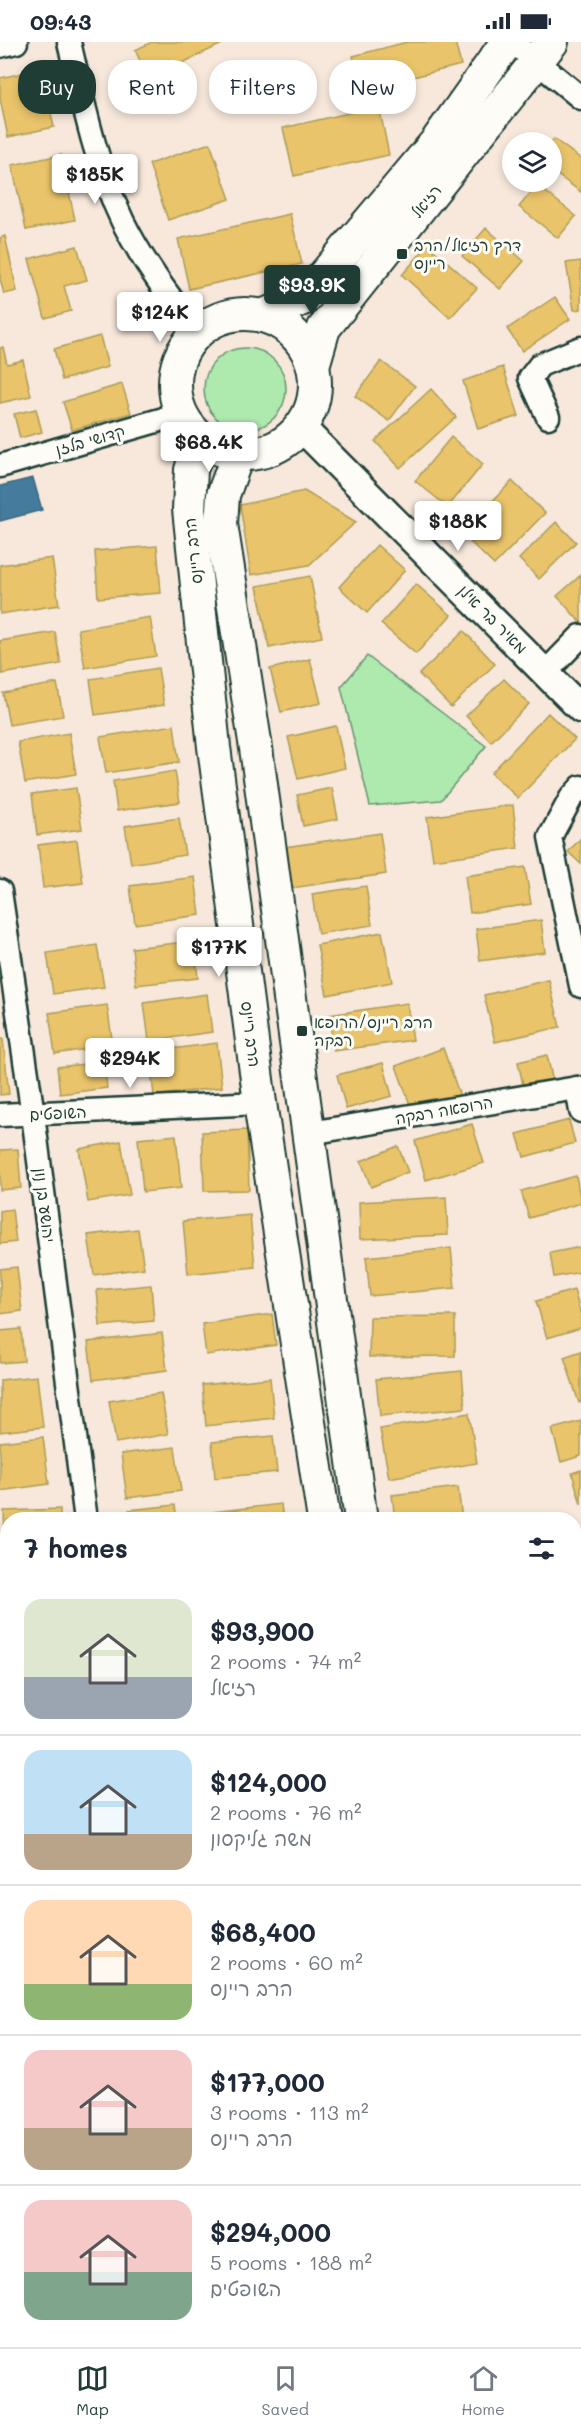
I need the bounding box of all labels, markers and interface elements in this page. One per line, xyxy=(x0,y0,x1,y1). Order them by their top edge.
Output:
text: 09:43 xyxy=(30,7,92,36)
chip: Buy xyxy=(18,60,96,114)
chip: Rent xyxy=(108,60,197,114)
chip: Filters xyxy=(209,60,317,114)
chip: New xyxy=(329,60,416,114)
map controls xyxy=(502,132,562,192)
button: layers xyxy=(502,132,562,192)
pin: $185K xyxy=(53,154,137,205)
text: $185K xyxy=(66,160,124,186)
street label: רזיאל xyxy=(406,180,445,222)
place label: דרך רזיאל/הרב ריינס xyxy=(414,234,521,273)
marker: דרך רזיאל/הרב ריינס xyxy=(395,247,409,261)
pin: $93.9K xyxy=(263,265,361,316)
text: $93.9K xyxy=(278,271,346,297)
pin: $124K xyxy=(118,292,202,343)
text: $124K xyxy=(131,298,189,324)
street label: קדושי בלזן xyxy=(53,420,127,460)
pin: $68.4K xyxy=(160,422,258,473)
text: $68.4K xyxy=(175,428,243,454)
pin: $188K xyxy=(416,501,500,552)
text: $188K xyxy=(428,507,488,533)
street label: הרב ריינס xyxy=(179,517,206,585)
street label: מאיר בר אילן xyxy=(454,580,532,658)
pin: $177K xyxy=(177,927,261,978)
text: $177K xyxy=(191,933,247,959)
street label: הרב ריינס xyxy=(237,1000,266,1068)
place label: הרב ריינס/הרופא רבקה xyxy=(314,1011,433,1050)
marker: הרב ריינס/הרופא רבקה xyxy=(295,1024,309,1038)
pin: $294K xyxy=(88,1038,172,1089)
text: $294K xyxy=(99,1044,161,1070)
street label: הרופאה רבקה xyxy=(393,1091,495,1128)
street label: השופטים xyxy=(29,1101,87,1124)
street label: יהושע בן נון xyxy=(31,1166,60,1243)
text: 7 homes xyxy=(24,1531,128,1565)
icon: filters xyxy=(525,1532,558,1565)
text: $93,900 xyxy=(210,1614,314,1648)
icon: home xyxy=(72,1623,144,1695)
text: 2 rooms · 74 m² xyxy=(210,1648,361,1674)
text: רזיאל xyxy=(210,1674,256,1700)
text: $124,000 xyxy=(210,1765,327,1799)
icon: home xyxy=(72,1774,144,1846)
text: 2 rooms · 76 m² xyxy=(210,1799,362,1825)
text: משה גליקסון xyxy=(210,1825,312,1851)
text: $68,400 xyxy=(210,1915,316,1949)
icon: home xyxy=(72,1924,144,1996)
text: 2 rooms · 60 m² xyxy=(210,1949,363,1975)
text: הרב ריינס xyxy=(210,1975,293,2001)
text: $177,000 xyxy=(210,2065,325,2099)
icon: home xyxy=(72,2074,144,2146)
text: 3 rooms · 113 m² xyxy=(210,2099,369,2125)
text: הרב ריינס xyxy=(210,2125,293,2151)
text: $294,000 xyxy=(210,2215,331,2249)
icon: home xyxy=(72,2224,144,2296)
text: 5 rooms · 188 m² xyxy=(210,2249,372,2275)
text: השופטים xyxy=(210,2275,281,2301)
tab: Map xyxy=(76,2362,109,2419)
tab: Saved xyxy=(261,2362,309,2419)
tab: Home xyxy=(461,2362,505,2419)

